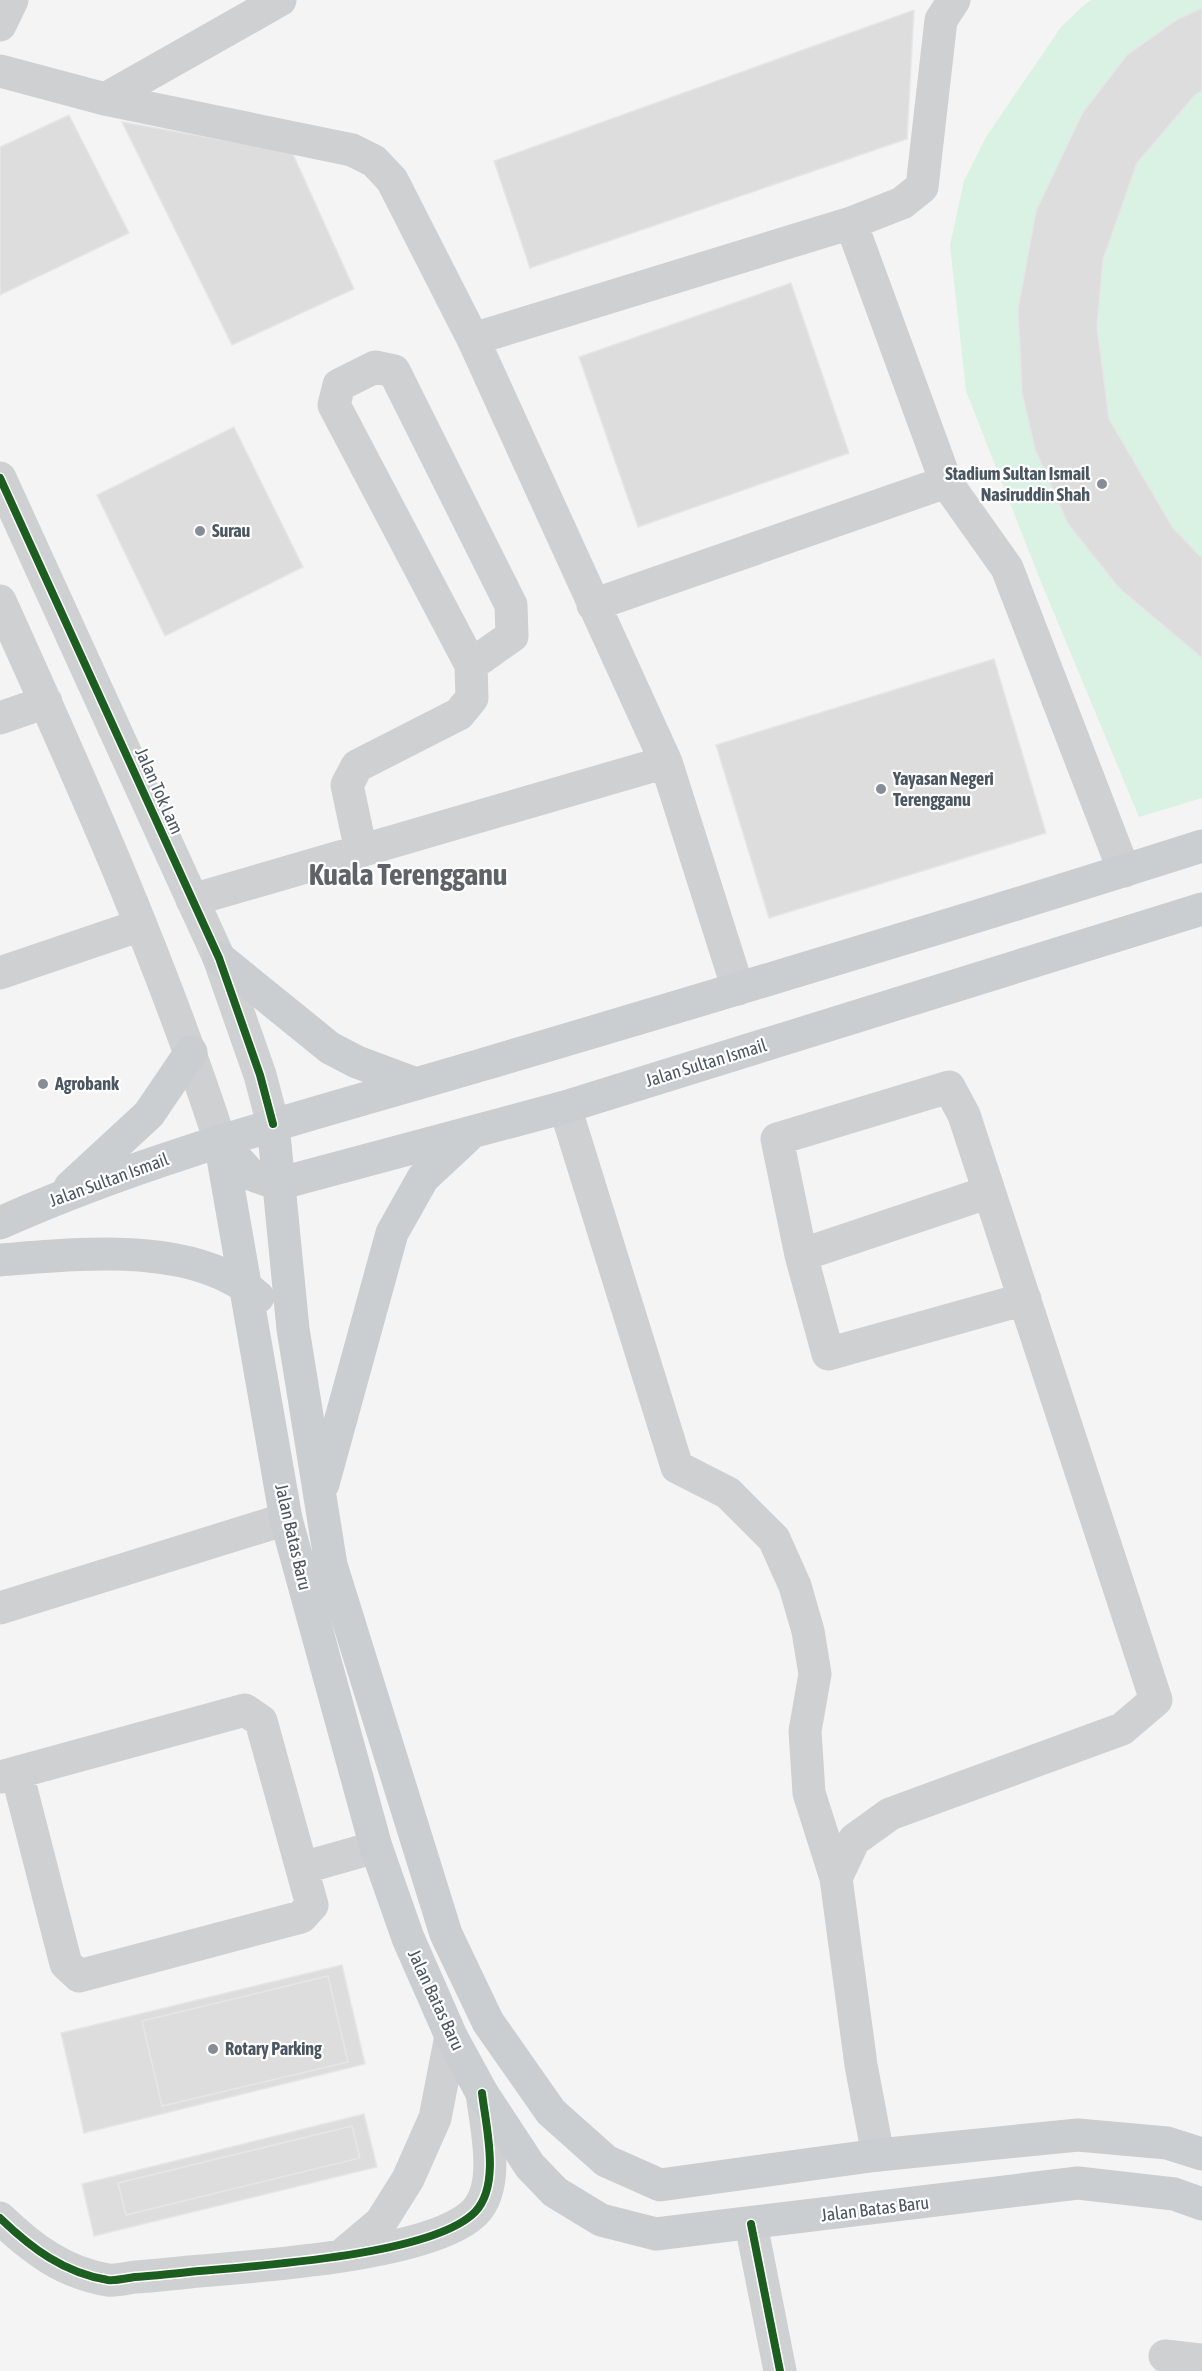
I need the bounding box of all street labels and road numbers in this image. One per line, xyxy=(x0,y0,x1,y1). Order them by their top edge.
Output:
street label: Jalan Tok Lam xyxy=(131,744,188,837)
street label: Jalan Sultan Ismail xyxy=(643,1034,769,1091)
street label: Jalan Sultan Ismail xyxy=(46,1148,172,1211)
street label: Jalan Batas Baru xyxy=(271,1482,316,1592)
street label: Jalan Batas Baru xyxy=(404,1946,469,2053)
street label: Jalan Batas Baru xyxy=(820,2191,930,2226)

